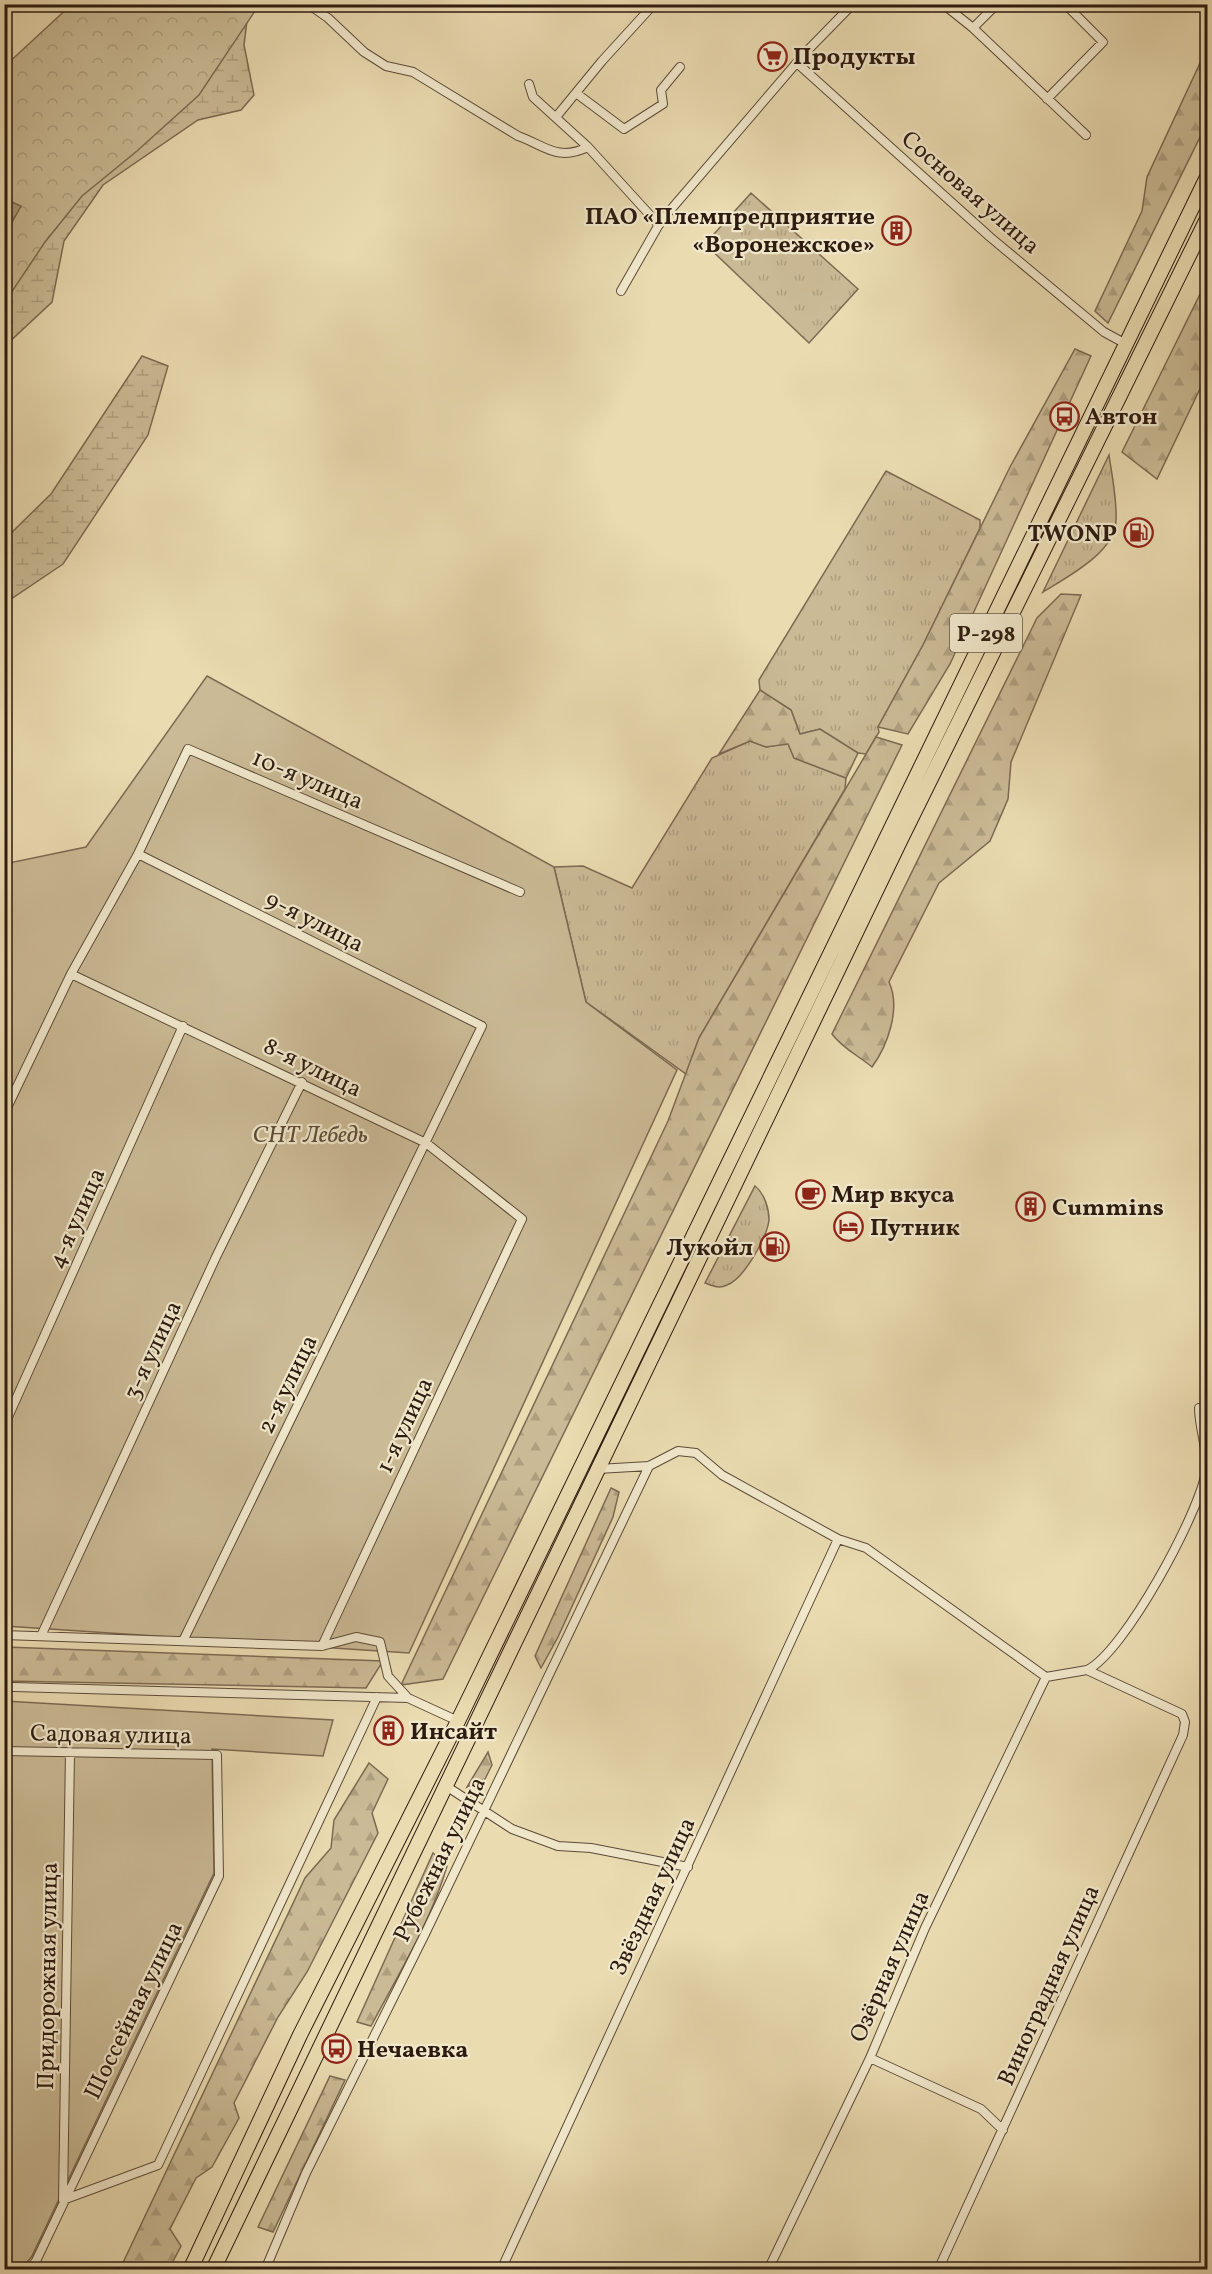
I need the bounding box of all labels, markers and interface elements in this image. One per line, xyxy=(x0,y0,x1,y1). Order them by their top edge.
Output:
supermarket icon: Продукты xyxy=(756,40,788,72)
place label: Продукты xyxy=(793,41,916,75)
street label: Сосновая улица xyxy=(893,124,1047,263)
place label: ПАО «Племпредприятие «Воронежское» xyxy=(585,201,875,263)
building icon: ПАО «Племпредприятие «Воронежское» xyxy=(880,214,912,246)
bus stop icon: Автон xyxy=(1048,400,1080,432)
place label: Автон xyxy=(1085,401,1157,435)
fuel station icon: TWONP xyxy=(1122,517,1154,549)
place label: TWONP xyxy=(1027,518,1117,552)
road number: Р-298 xyxy=(950,614,1022,652)
street label: 10-я улица xyxy=(246,742,368,820)
street label: 9-я улица xyxy=(259,883,369,962)
street label: 8-я улица xyxy=(257,1030,367,1107)
park label: СНТ Лебедь xyxy=(253,1119,368,1153)
street label: 4-я улица xyxy=(41,1163,115,1275)
cafe icon: Мир вкуса xyxy=(794,1178,826,1210)
place label: Мир вкуса xyxy=(831,1179,955,1213)
building icon: Cummins xyxy=(1015,1191,1047,1223)
place label: Cummins xyxy=(1052,1192,1164,1226)
hotel icon: Путник xyxy=(833,1211,865,1243)
place label: Путник xyxy=(870,1212,960,1246)
fuel station icon: Лукойл xyxy=(758,1231,790,1263)
place label: Лукойл xyxy=(666,1232,753,1266)
street label: 3-я улица xyxy=(116,1296,192,1406)
street label: 2-я улица xyxy=(250,1330,327,1440)
street label: 1-я улица xyxy=(369,1372,443,1479)
building icon: Инсайт xyxy=(373,1715,405,1747)
place label: Инсайт xyxy=(410,1716,497,1750)
street label: Садовая улица xyxy=(30,1718,192,1754)
street label: Рубежная улица xyxy=(386,1772,496,1948)
street label: Звёздная улица xyxy=(602,1812,705,1982)
street label: Придорожная улица xyxy=(30,1862,68,2090)
street label: Виноградная улица xyxy=(990,1880,1109,2092)
street label: Озёрная улица xyxy=(842,1885,940,2048)
street label: Шоссейная улица xyxy=(77,1916,193,2106)
bus stop icon: Нечаевка xyxy=(320,2033,352,2065)
place label: Нечаевка xyxy=(357,2034,468,2068)

